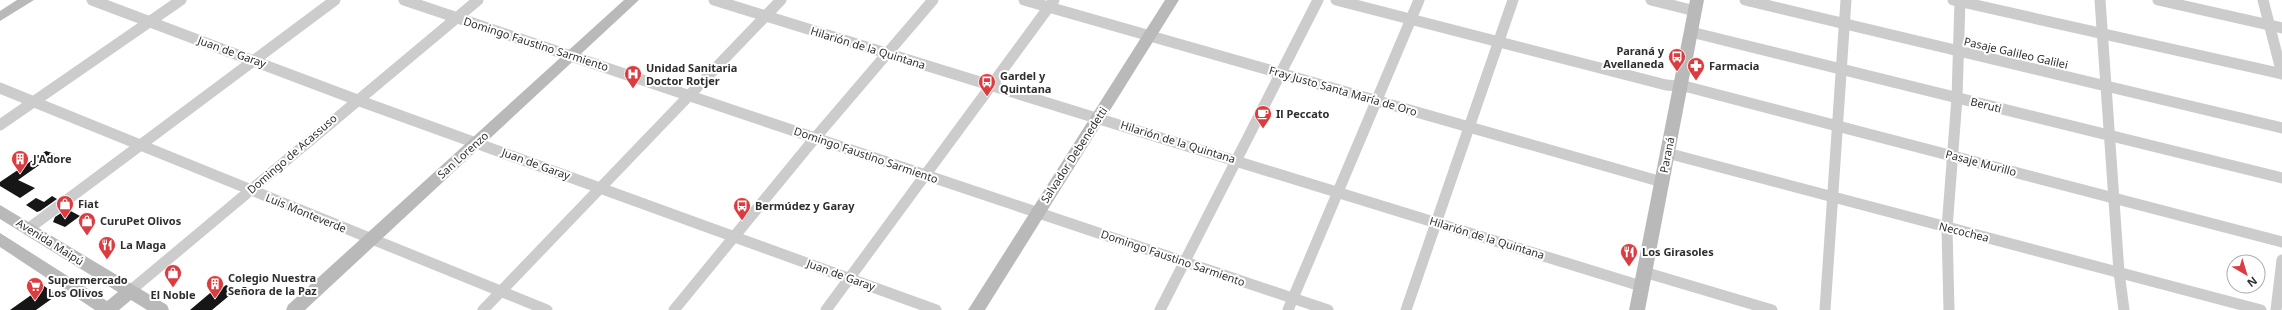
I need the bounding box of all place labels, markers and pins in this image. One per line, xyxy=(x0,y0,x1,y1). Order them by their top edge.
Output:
place label: Paraná y Avellaneda xyxy=(1603,43,1665,71)
bus stop icon: Paraná y Avellaneda xyxy=(1667,47,1687,72)
pharmacy icon: Farmacia xyxy=(1686,56,1706,81)
place label: Farmacia xyxy=(1709,58,1759,73)
place label: Unidad Sanitaria Doctor Rotjer xyxy=(646,60,737,88)
hospital icon: Unidad Sanitaria Doctor Rotjer xyxy=(623,64,643,89)
place label: Gardel y Quintana xyxy=(1000,68,1051,96)
bus stop icon: Gardel y Quintana xyxy=(977,72,997,97)
cafe icon: Il Peccato xyxy=(1253,104,1273,129)
place label: Il Peccato xyxy=(1276,106,1330,121)
building icon: J'Adore xyxy=(10,149,30,174)
place label: J'Adore xyxy=(32,151,72,166)
shop icon: Fiat xyxy=(55,194,75,219)
place label: Fiat xyxy=(78,196,99,211)
bus stop icon: Bermúdez y Garay xyxy=(732,196,752,221)
place label: Bermúdez y Garay xyxy=(755,198,855,213)
shop icon: CuruPet Olivos xyxy=(77,211,97,236)
place label: CuruPet Olivos xyxy=(100,213,182,228)
restaurant icon: La Maga xyxy=(97,235,117,260)
place label: La Maga xyxy=(120,237,166,252)
restaurant icon: Los Girasoles xyxy=(1619,242,1639,267)
place label: Los Girasoles xyxy=(1642,244,1714,259)
shop icon: El Noble xyxy=(163,263,183,288)
place label: Colegio Nuestra Señora de la Paz xyxy=(228,270,317,298)
place label: Supermercado Los Olivos xyxy=(48,272,128,300)
building icon: Colegio Nuestra Señora de la Paz xyxy=(205,274,225,299)
supermarket icon: Supermercado Los Olivos xyxy=(25,276,45,301)
place label: El Noble xyxy=(151,287,196,302)

